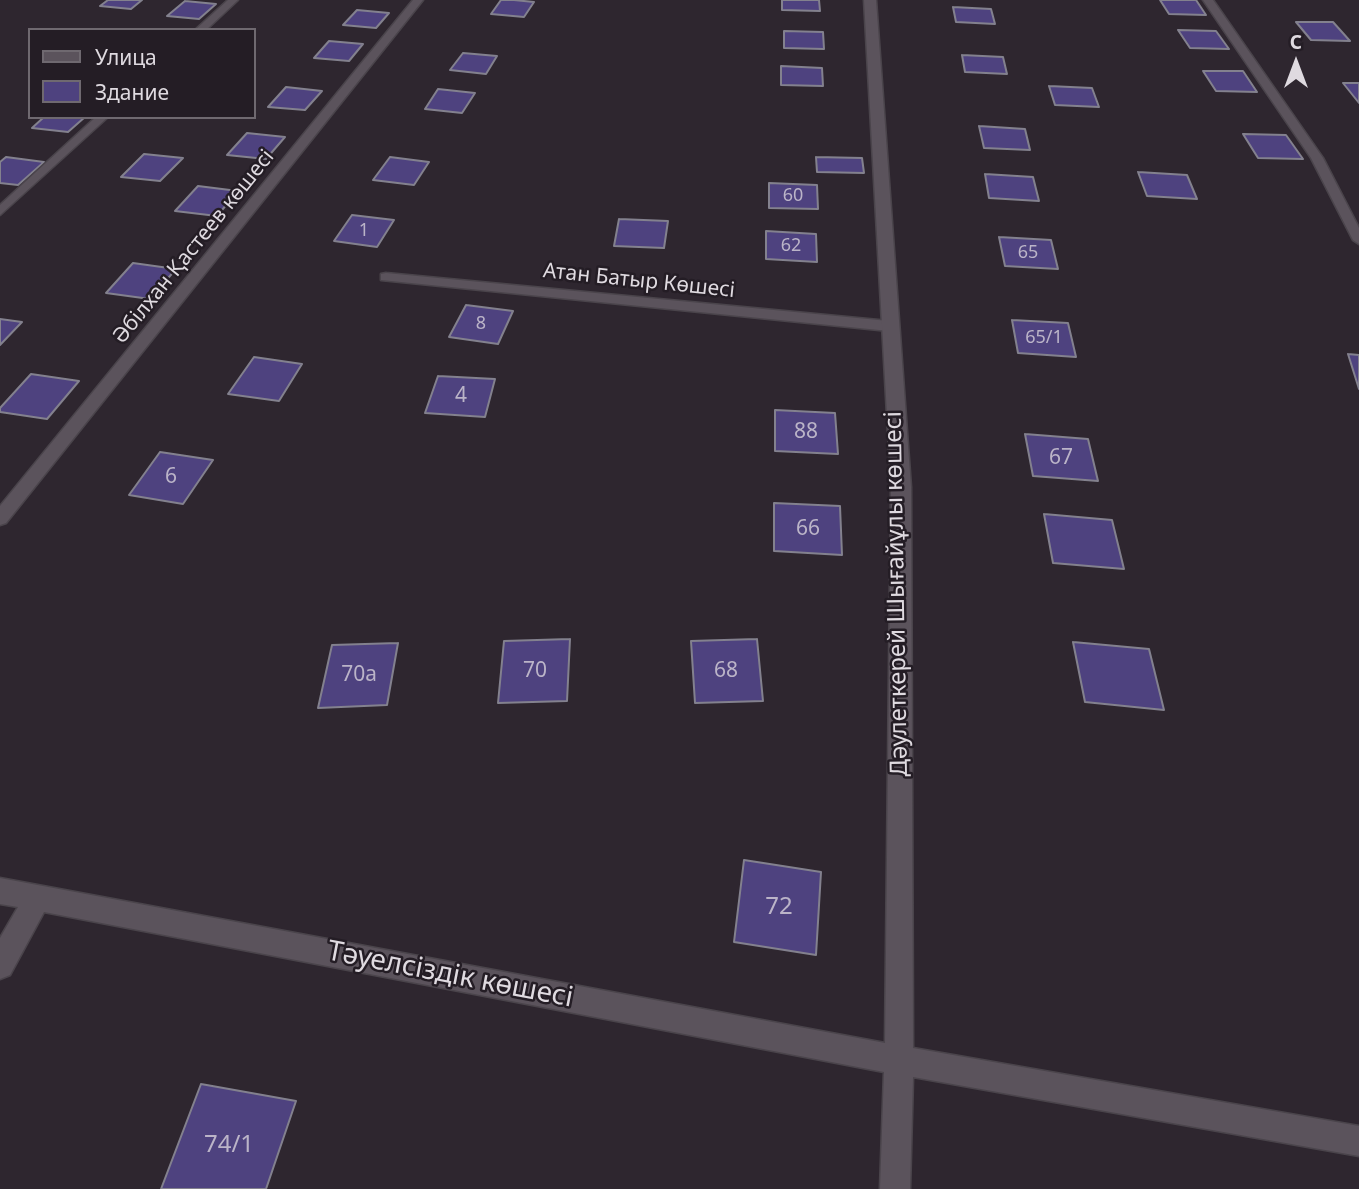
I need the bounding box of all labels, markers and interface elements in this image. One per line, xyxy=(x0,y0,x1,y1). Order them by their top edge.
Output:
legend xyxy=(28,28,256,119)
north arrow xyxy=(1261,28,1331,98)
text: С xyxy=(1290,29,1302,55)
text: Улица xyxy=(95,43,157,71)
text: Здание xyxy=(95,78,169,106)
street label: Әбілхан Қастеев көшесі xyxy=(108,145,280,349)
house number: 60 xyxy=(783,185,803,207)
house number: 1 xyxy=(359,220,369,242)
house number: 62 xyxy=(781,235,801,257)
house number: 65 xyxy=(1018,242,1038,264)
street label: Атан Батыр Көшесі xyxy=(542,258,736,304)
house number: 8 xyxy=(476,313,486,335)
house number: 65/1 xyxy=(1025,327,1063,349)
house number: 4 xyxy=(455,383,467,409)
street label: Дәулеткерей Шығайұлы көшесі xyxy=(879,411,915,777)
house number: 88 xyxy=(794,419,818,445)
house number: 67 xyxy=(1049,445,1073,471)
house number: 6 xyxy=(165,464,177,490)
house number: 66 xyxy=(796,516,820,542)
house number: 70 xyxy=(523,658,547,684)
house number: 68 xyxy=(714,658,738,684)
house number: 70а xyxy=(341,662,377,688)
house number: 72 xyxy=(765,893,793,921)
street label: Тәуелсіздік көшесі xyxy=(324,935,576,1015)
house number: 74/1 xyxy=(204,1131,254,1159)

